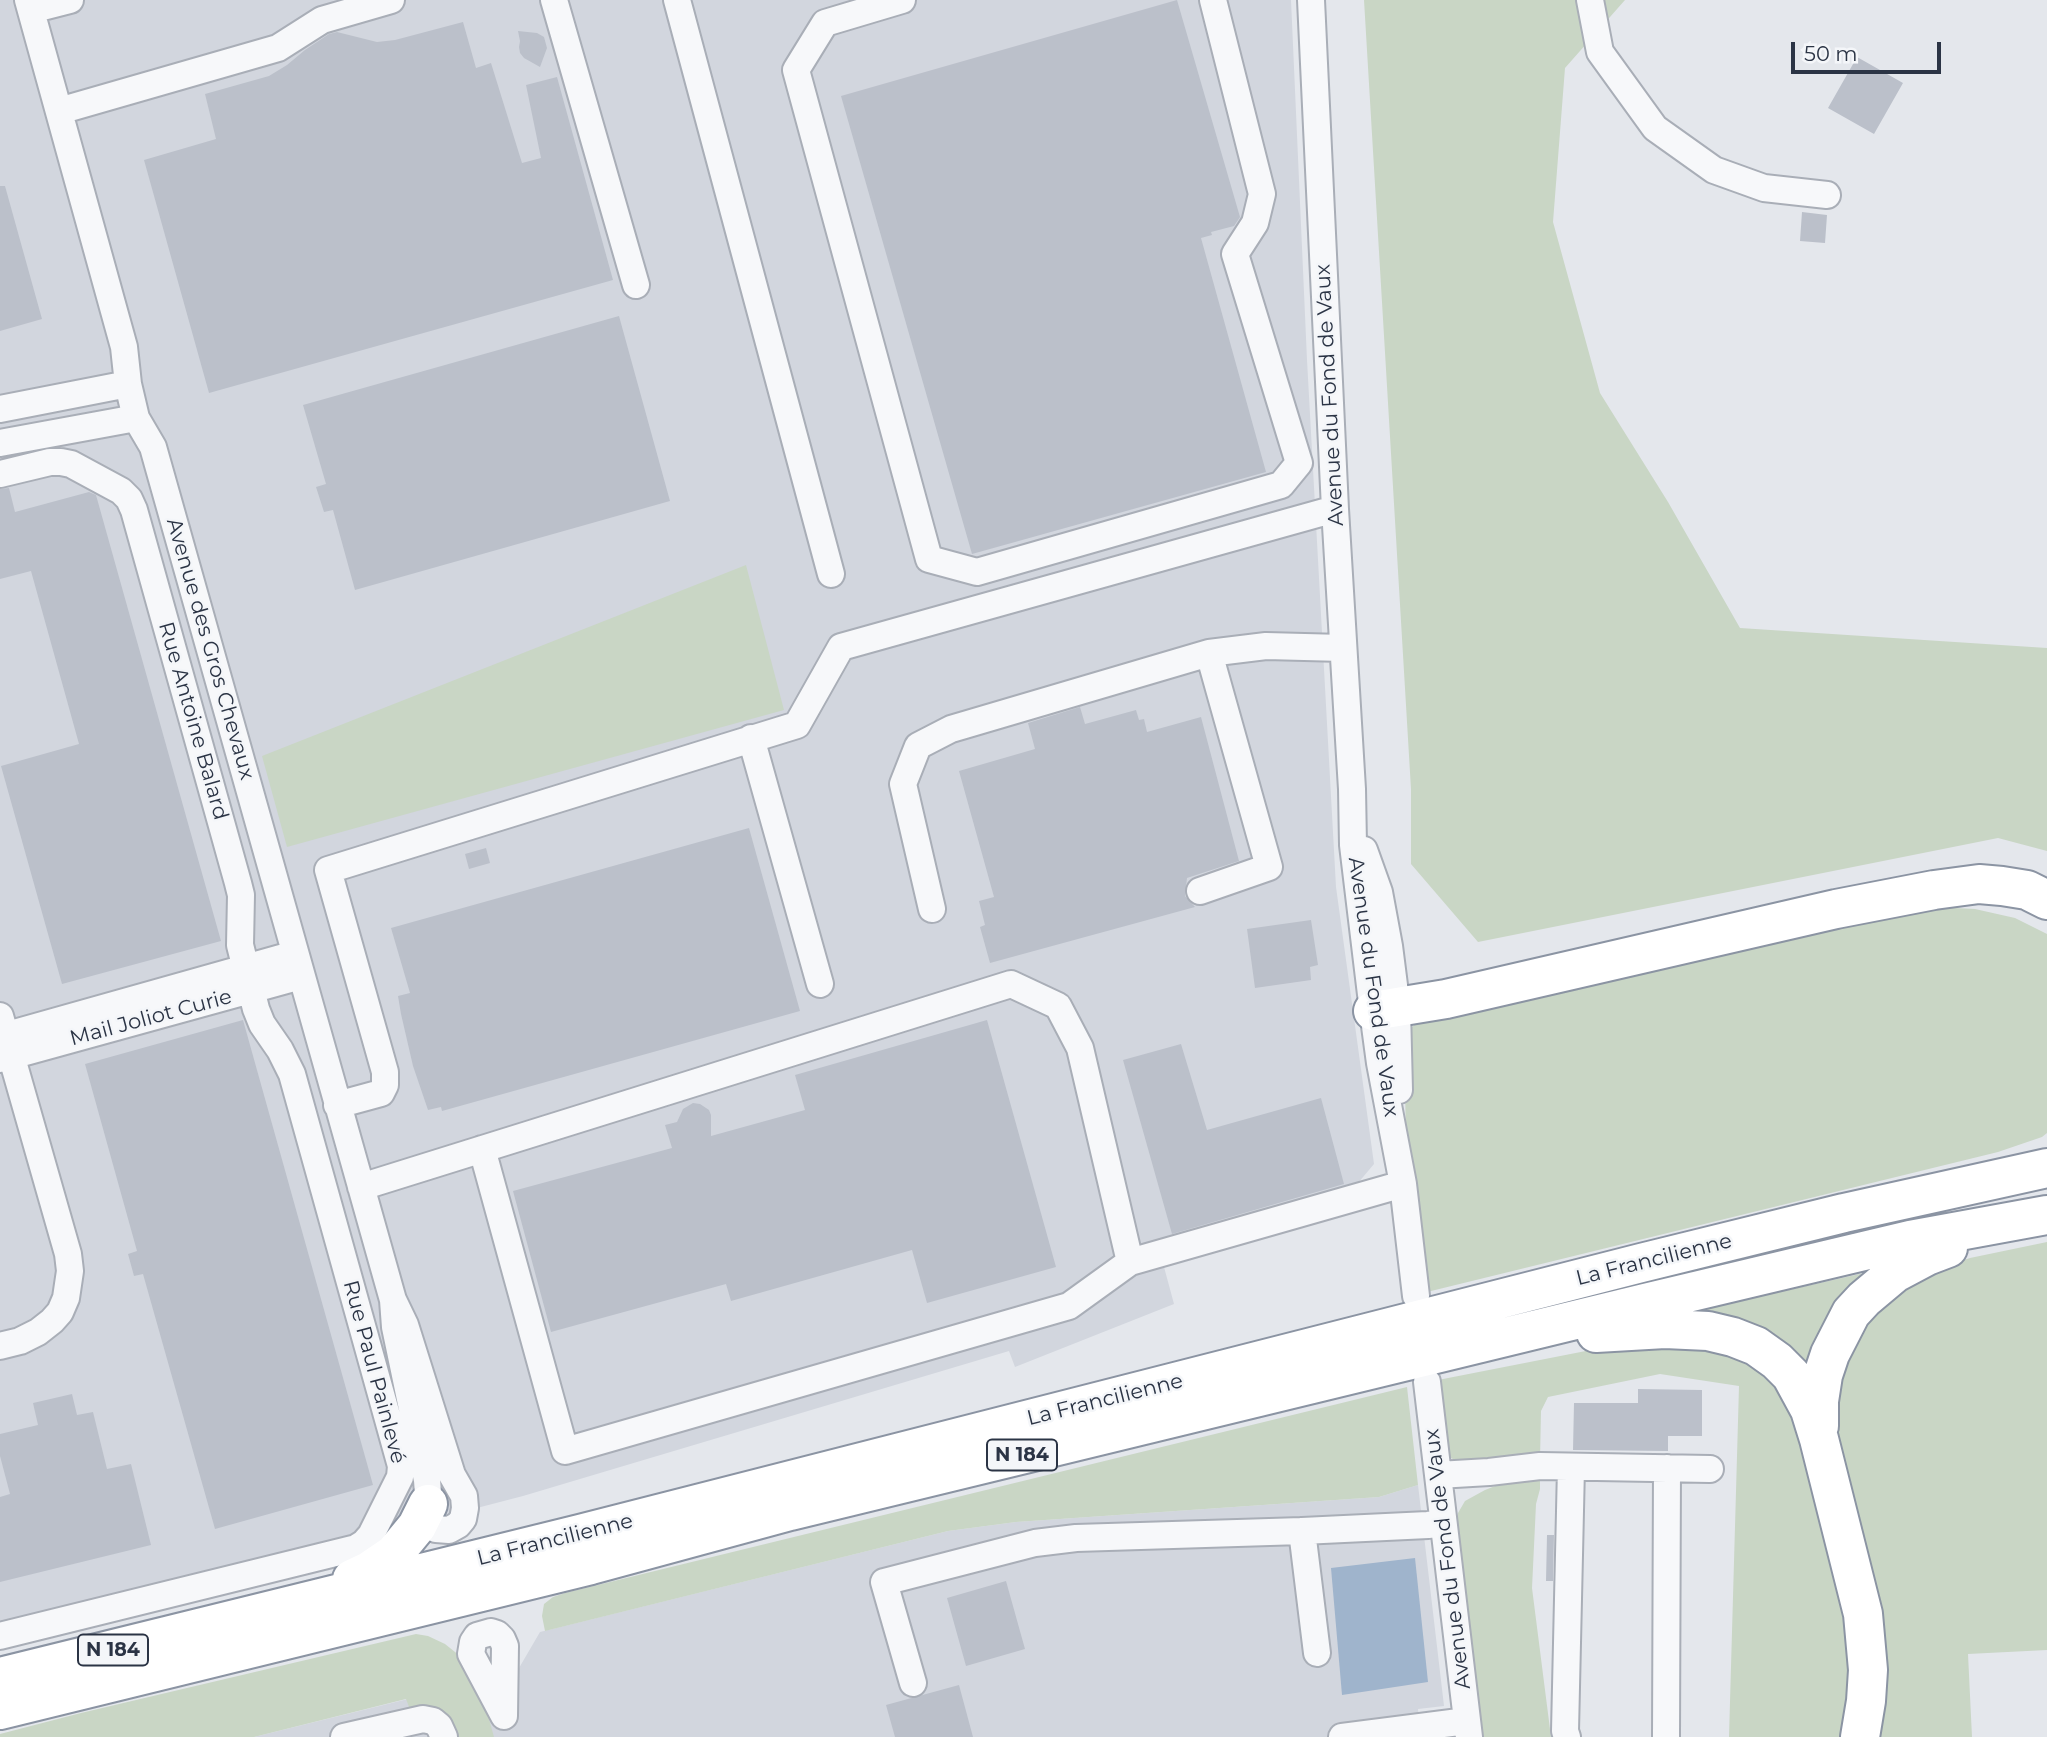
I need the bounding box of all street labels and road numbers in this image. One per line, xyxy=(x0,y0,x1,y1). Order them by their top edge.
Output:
street label: Avenue du Fond de Vaux xyxy=(1311,263,1349,527)
street label: Avenue des Gros Chevaux xyxy=(161,515,259,783)
street label: Rue Antoine Balard xyxy=(153,619,233,823)
street label: Avenue du Fond de Vaux xyxy=(1342,855,1404,1119)
street label: Mail Joliot Curie xyxy=(67,984,235,1052)
street label: La Francilienne xyxy=(1573,1228,1735,1292)
street label: Rue Paul Painlevé xyxy=(337,1278,411,1466)
street label: La Francilienne xyxy=(1024,1368,1186,1432)
street label: Avenue du Fond de Vaux xyxy=(1420,1427,1476,1691)
road number: N 184 xyxy=(987,1440,1057,1470)
street label: La Francilienne xyxy=(474,1508,636,1572)
road number: N 184 xyxy=(78,1634,148,1666)

